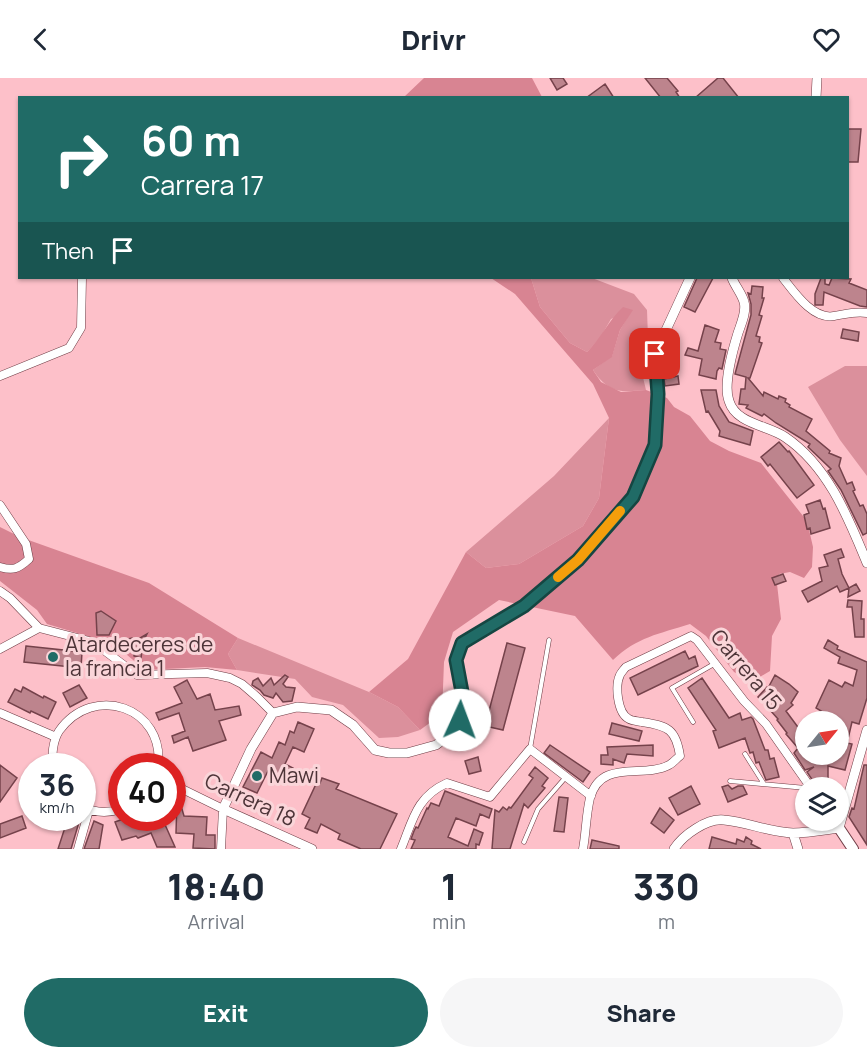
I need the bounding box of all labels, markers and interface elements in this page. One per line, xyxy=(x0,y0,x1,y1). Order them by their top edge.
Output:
text: Drivr xyxy=(401,21,466,58)
icon: back xyxy=(24,23,57,56)
icon: heart xyxy=(810,23,843,56)
text: 60 m xyxy=(141,111,241,169)
icon: right xyxy=(42,120,120,198)
text: Carrera 17 xyxy=(141,166,264,203)
icon: arrive xyxy=(106,234,139,267)
text: Then xyxy=(42,236,94,266)
pin xyxy=(629,328,680,379)
icon: arrive xyxy=(638,337,671,370)
street label: Carrera 15 xyxy=(705,623,789,716)
place label: Atardeceres de la francia 1 xyxy=(65,630,213,682)
marker: Atardeceres de la francia 1 xyxy=(46,650,60,664)
position arrow xyxy=(428,688,492,752)
north arrow xyxy=(795,711,849,765)
map controls xyxy=(795,711,849,831)
speed limit sign: 40 xyxy=(108,753,186,831)
place label: Mawi xyxy=(269,761,319,789)
text: 36 xyxy=(39,764,75,805)
street label: Carrera 18 xyxy=(200,766,300,832)
marker: Mawi xyxy=(250,769,264,783)
button: layers xyxy=(795,777,849,831)
text: km/h xyxy=(40,797,74,818)
text: 18:40 xyxy=(167,862,265,911)
text: 1 xyxy=(441,862,457,911)
text: 330 xyxy=(633,862,700,911)
text: Arrival xyxy=(188,908,245,935)
text: min xyxy=(432,908,466,935)
text: m xyxy=(658,908,675,935)
button: Exit xyxy=(24,978,428,1047)
button: Share xyxy=(440,978,843,1047)

